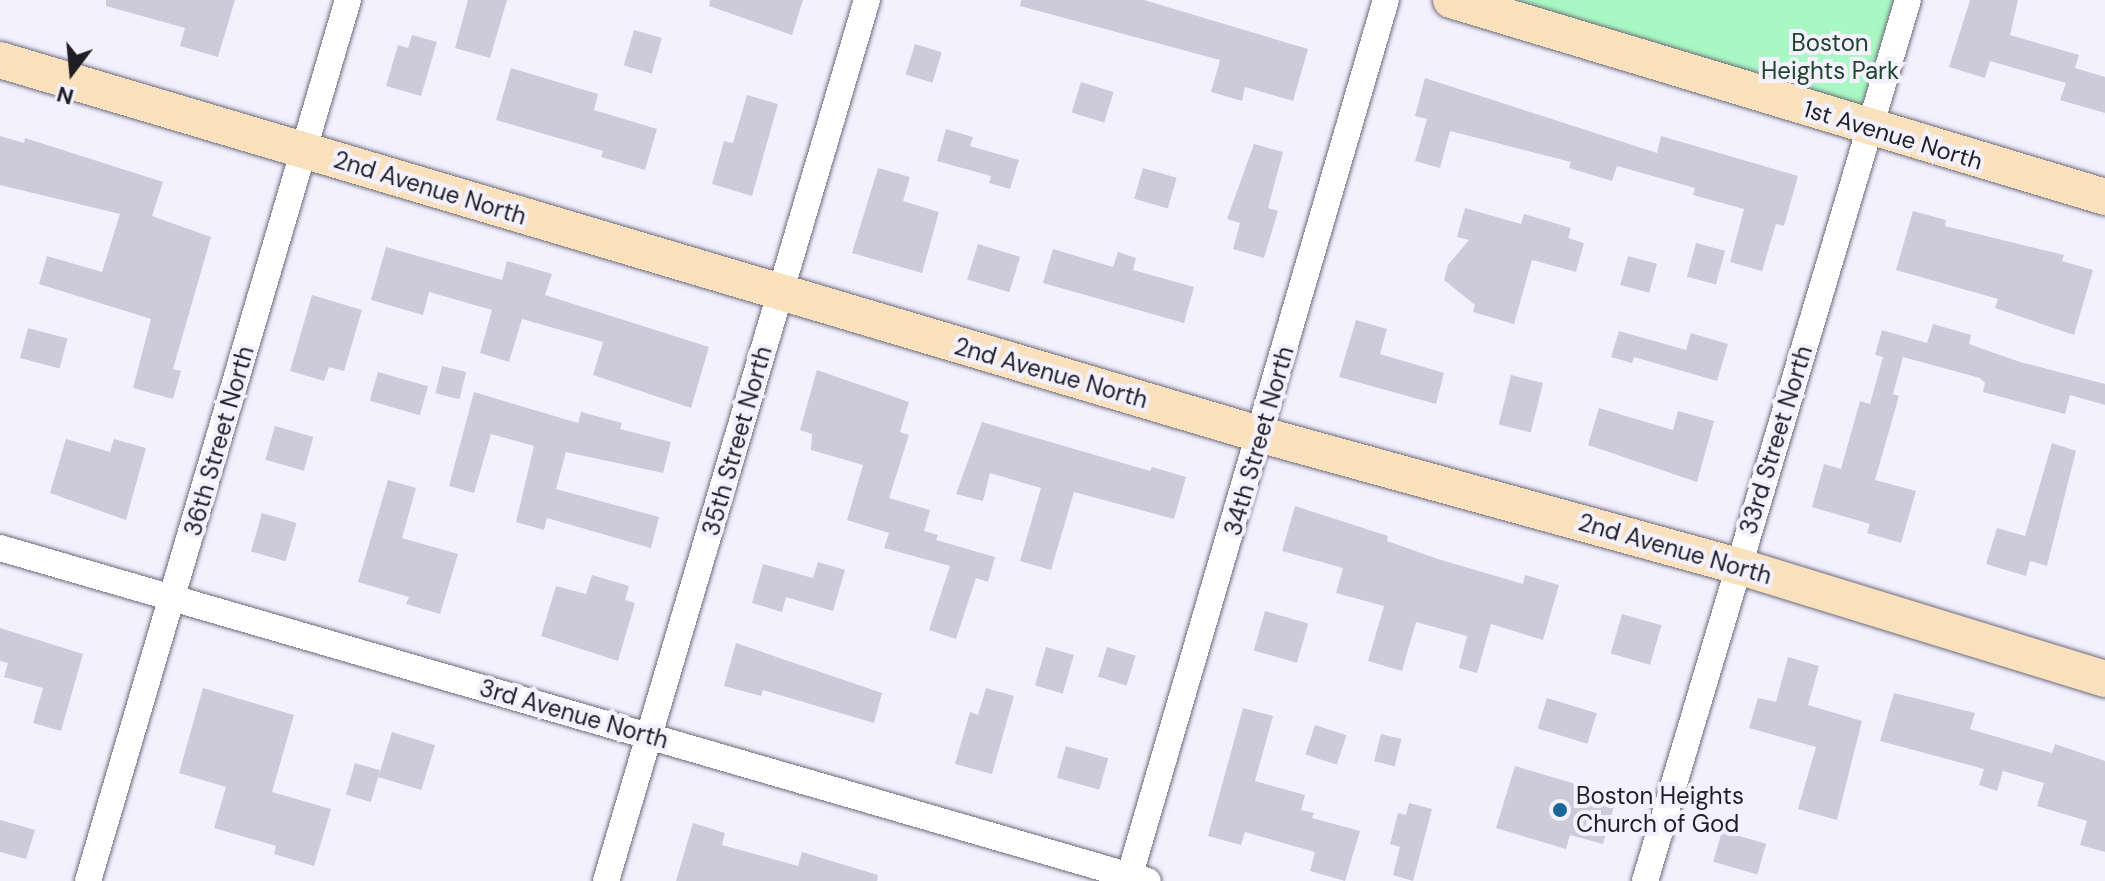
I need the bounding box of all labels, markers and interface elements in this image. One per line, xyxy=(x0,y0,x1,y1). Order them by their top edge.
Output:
park label: Boston Heights Park xyxy=(1761,29,1899,85)
north arrow xyxy=(32,32,112,112)
text: N xyxy=(54,79,77,112)
street label: 1st Avenue North xyxy=(1800,94,1986,176)
street label: 2nd Avenue North xyxy=(330,145,530,231)
street label: 2nd Avenue North xyxy=(951,332,1151,414)
street label: 33rd Street North xyxy=(1734,342,1818,538)
street label: 36th Street North xyxy=(178,343,260,539)
street label: 35th Street North xyxy=(696,343,778,539)
street label: 34th Street North xyxy=(1218,343,1300,539)
street label: 2nd Avenue North xyxy=(1575,508,1775,590)
street label: 3rd Avenue North xyxy=(476,673,672,755)
place label: Boston Heights Church of God xyxy=(1576,782,1744,838)
marker: Boston Heights Church of God xyxy=(1551,801,1569,819)

